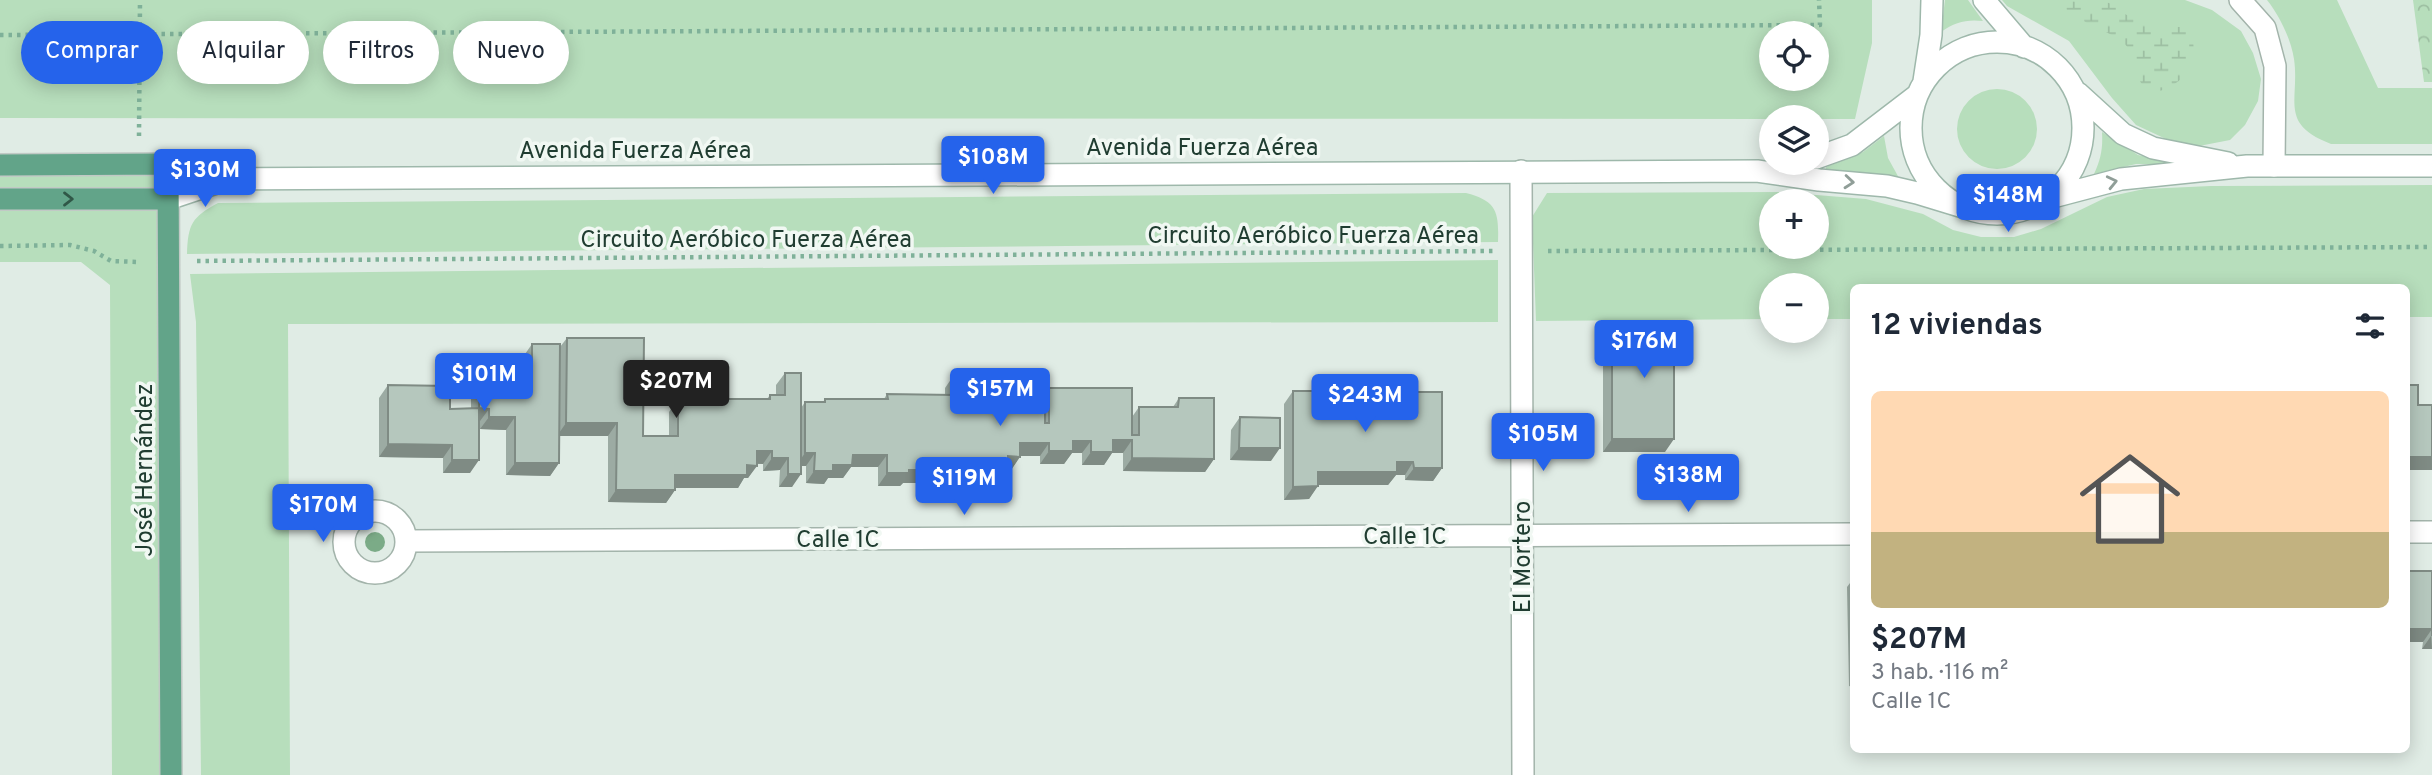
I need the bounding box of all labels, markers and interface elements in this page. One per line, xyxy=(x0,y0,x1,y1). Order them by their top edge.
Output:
chip: Comprar xyxy=(21,21,163,84)
chip: Alquilar xyxy=(177,21,309,84)
chip: Filtros xyxy=(323,21,439,84)
chip: Nuevo xyxy=(453,21,569,84)
map controls xyxy=(1759,21,1829,343)
button: locate xyxy=(1759,21,1829,91)
button: layers xyxy=(1759,105,1829,175)
street label: Avenida Fuerza Aérea xyxy=(1086,134,1318,164)
pin: $108M xyxy=(944,136,1042,196)
street label: Avenida Fuerza Aérea xyxy=(519,137,751,167)
text: $108M xyxy=(957,144,1029,173)
pin: $130M xyxy=(156,150,254,209)
text: $130M xyxy=(170,157,240,186)
one-way arrow xyxy=(1844,174,1855,189)
pin: $148M xyxy=(1959,174,2057,234)
one-way arrow xyxy=(2106,175,2118,190)
text: $148M xyxy=(1973,182,2043,211)
button: + xyxy=(1759,189,1829,259)
one-way arrow xyxy=(63,191,74,207)
street label: Circuito Aeróbico Fuerza Aérea xyxy=(1147,222,1479,252)
street label: Circuito Aeróbico Fuerza Aérea xyxy=(580,226,912,256)
button: − xyxy=(1759,273,1829,343)
icon: filters xyxy=(2351,307,2389,345)
text: 12 viviendas xyxy=(1871,308,2043,345)
pin: $176M xyxy=(1595,320,1693,380)
text: $176M xyxy=(1610,328,1678,357)
pin: $101M xyxy=(435,354,533,413)
pin: $207M xyxy=(627,360,725,420)
text: $101M xyxy=(451,361,517,390)
text: $207M xyxy=(639,368,713,397)
pin: $157M xyxy=(951,368,1049,428)
pin: $243M xyxy=(1316,374,1414,434)
text: $157M xyxy=(966,376,1034,405)
text: $243M xyxy=(1327,382,1403,411)
street label: José Hernández xyxy=(131,383,161,557)
pin: $105M xyxy=(1494,414,1592,473)
text: $105M xyxy=(1508,421,1578,450)
icon: home xyxy=(2067,436,2193,562)
pin: $138M xyxy=(1639,454,1737,514)
pin: $119M xyxy=(915,458,1013,517)
text: $138M xyxy=(1653,462,1723,491)
text: $119M xyxy=(931,465,997,494)
pin: $170M xyxy=(274,484,372,544)
text: $170M xyxy=(288,492,358,521)
street label: El Mortero xyxy=(1509,501,1539,613)
street label: Calle 1C xyxy=(1363,523,1447,553)
street label: Calle 1C xyxy=(796,526,880,556)
text: $207M xyxy=(1871,622,1967,659)
text: 3 hab. · 116 m² xyxy=(1871,659,2008,688)
text: Calle 1C xyxy=(1871,688,1951,717)

